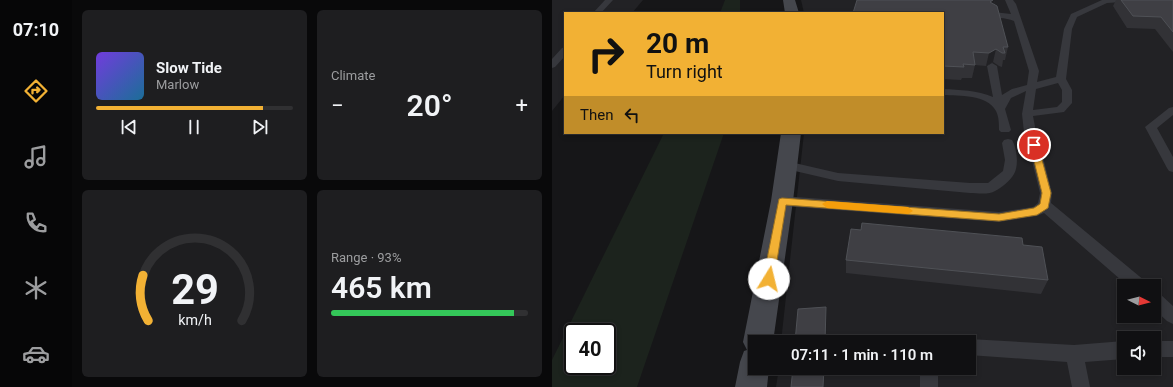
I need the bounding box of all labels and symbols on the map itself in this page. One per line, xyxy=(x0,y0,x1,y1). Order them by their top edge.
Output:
pin xyxy=(1017,128,1051,162)
position arrow xyxy=(748,258,790,300)
north arrow xyxy=(1117,279,1161,323)
speed limit sign: 40 xyxy=(564,323,616,375)

